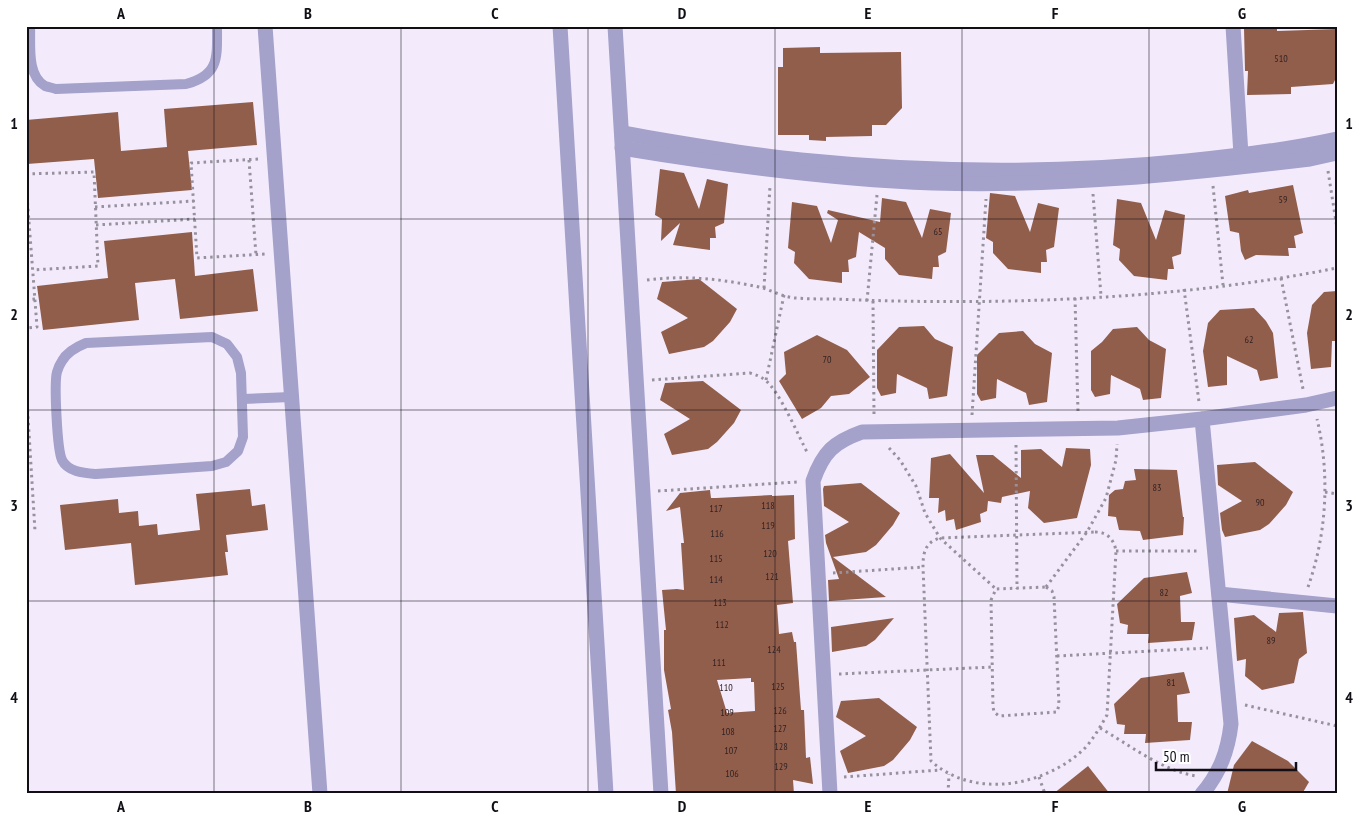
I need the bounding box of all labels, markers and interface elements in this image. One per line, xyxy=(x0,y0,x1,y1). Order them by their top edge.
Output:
text: A xyxy=(116,3,126,23)
text: B xyxy=(304,3,312,23)
text: C xyxy=(491,3,499,23)
text: D xyxy=(678,3,687,23)
text: E xyxy=(865,3,872,23)
text: F xyxy=(1052,3,1059,23)
text: G xyxy=(1238,3,1246,23)
house number: 510 xyxy=(1274,52,1288,65)
text: 1 xyxy=(10,113,18,133)
text: 1 xyxy=(1345,113,1353,133)
house number: 59 xyxy=(1279,193,1288,206)
house number: 65 xyxy=(934,225,943,238)
text: 2 xyxy=(10,304,18,324)
text: 2 xyxy=(1345,304,1353,324)
house number: 62 xyxy=(1245,333,1254,346)
house number: 70 xyxy=(823,353,832,366)
house number: 83 xyxy=(1153,481,1162,494)
text: 3 xyxy=(10,495,18,515)
text: 3 xyxy=(1345,495,1353,515)
house number: 90 xyxy=(1256,496,1265,509)
house number: 118 xyxy=(761,499,775,512)
house number: 117 xyxy=(709,502,723,515)
house number: 119 xyxy=(761,519,775,532)
house number: 116 xyxy=(710,527,724,540)
house number: 120 xyxy=(763,547,777,560)
house number: 115 xyxy=(709,552,723,565)
house number: 121 xyxy=(765,570,779,583)
house number: 114 xyxy=(709,573,723,586)
house number: 82 xyxy=(1160,586,1169,599)
house number: 113 xyxy=(713,596,727,609)
house number: 112 xyxy=(715,618,729,631)
house number: 89 xyxy=(1267,634,1276,647)
house number: 124 xyxy=(767,643,781,656)
house number: 111 xyxy=(712,656,726,669)
house number: 81 xyxy=(1167,676,1176,689)
house number: 125 xyxy=(771,680,785,693)
house number: 110 xyxy=(719,681,733,694)
text: 4 xyxy=(10,687,18,707)
text: 4 xyxy=(1345,687,1353,707)
house number: 126 xyxy=(773,704,787,717)
house number: 109 xyxy=(720,706,734,719)
house number: 127 xyxy=(773,722,787,735)
house number: 108 xyxy=(721,725,735,738)
house number: 128 xyxy=(774,740,788,753)
scale bar xyxy=(1156,740,1296,772)
house number: 107 xyxy=(724,744,738,757)
text: 50 m xyxy=(1163,747,1189,766)
house number: 129 xyxy=(774,760,788,773)
house number: 106 xyxy=(725,767,739,780)
text: A xyxy=(116,796,126,816)
text: B xyxy=(304,796,312,816)
text: C xyxy=(491,796,499,816)
text: D xyxy=(678,796,687,816)
text: E xyxy=(865,796,872,816)
text: F xyxy=(1052,796,1059,816)
text: G xyxy=(1238,796,1246,816)

